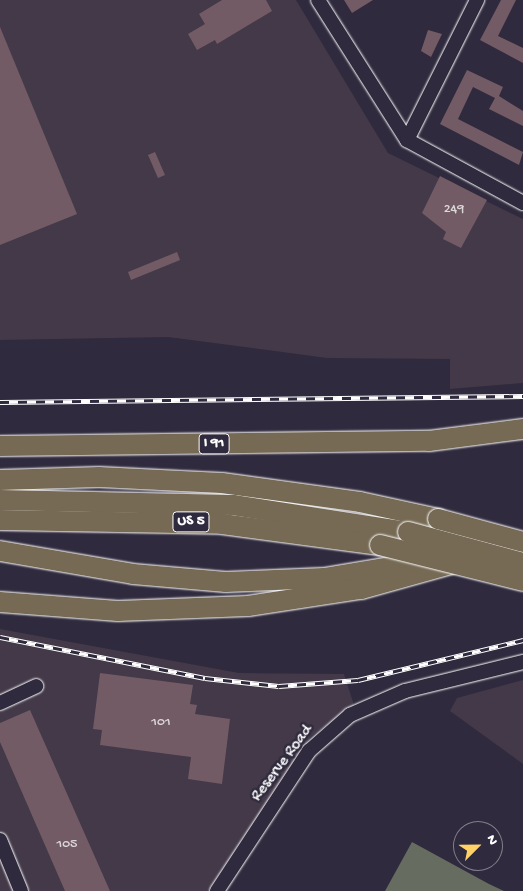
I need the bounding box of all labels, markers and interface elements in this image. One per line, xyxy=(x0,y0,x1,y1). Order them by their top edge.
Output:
house number: 249 xyxy=(444,202,464,218)
road number: I 91 xyxy=(198,432,230,456)
road number: US 5 xyxy=(172,510,210,534)
house number: 101 xyxy=(151,715,171,731)
street label: Reserve Road xyxy=(248,722,318,806)
north arrow xyxy=(453,821,503,871)
text: N xyxy=(482,833,501,848)
house number: 105 xyxy=(57,837,77,853)

